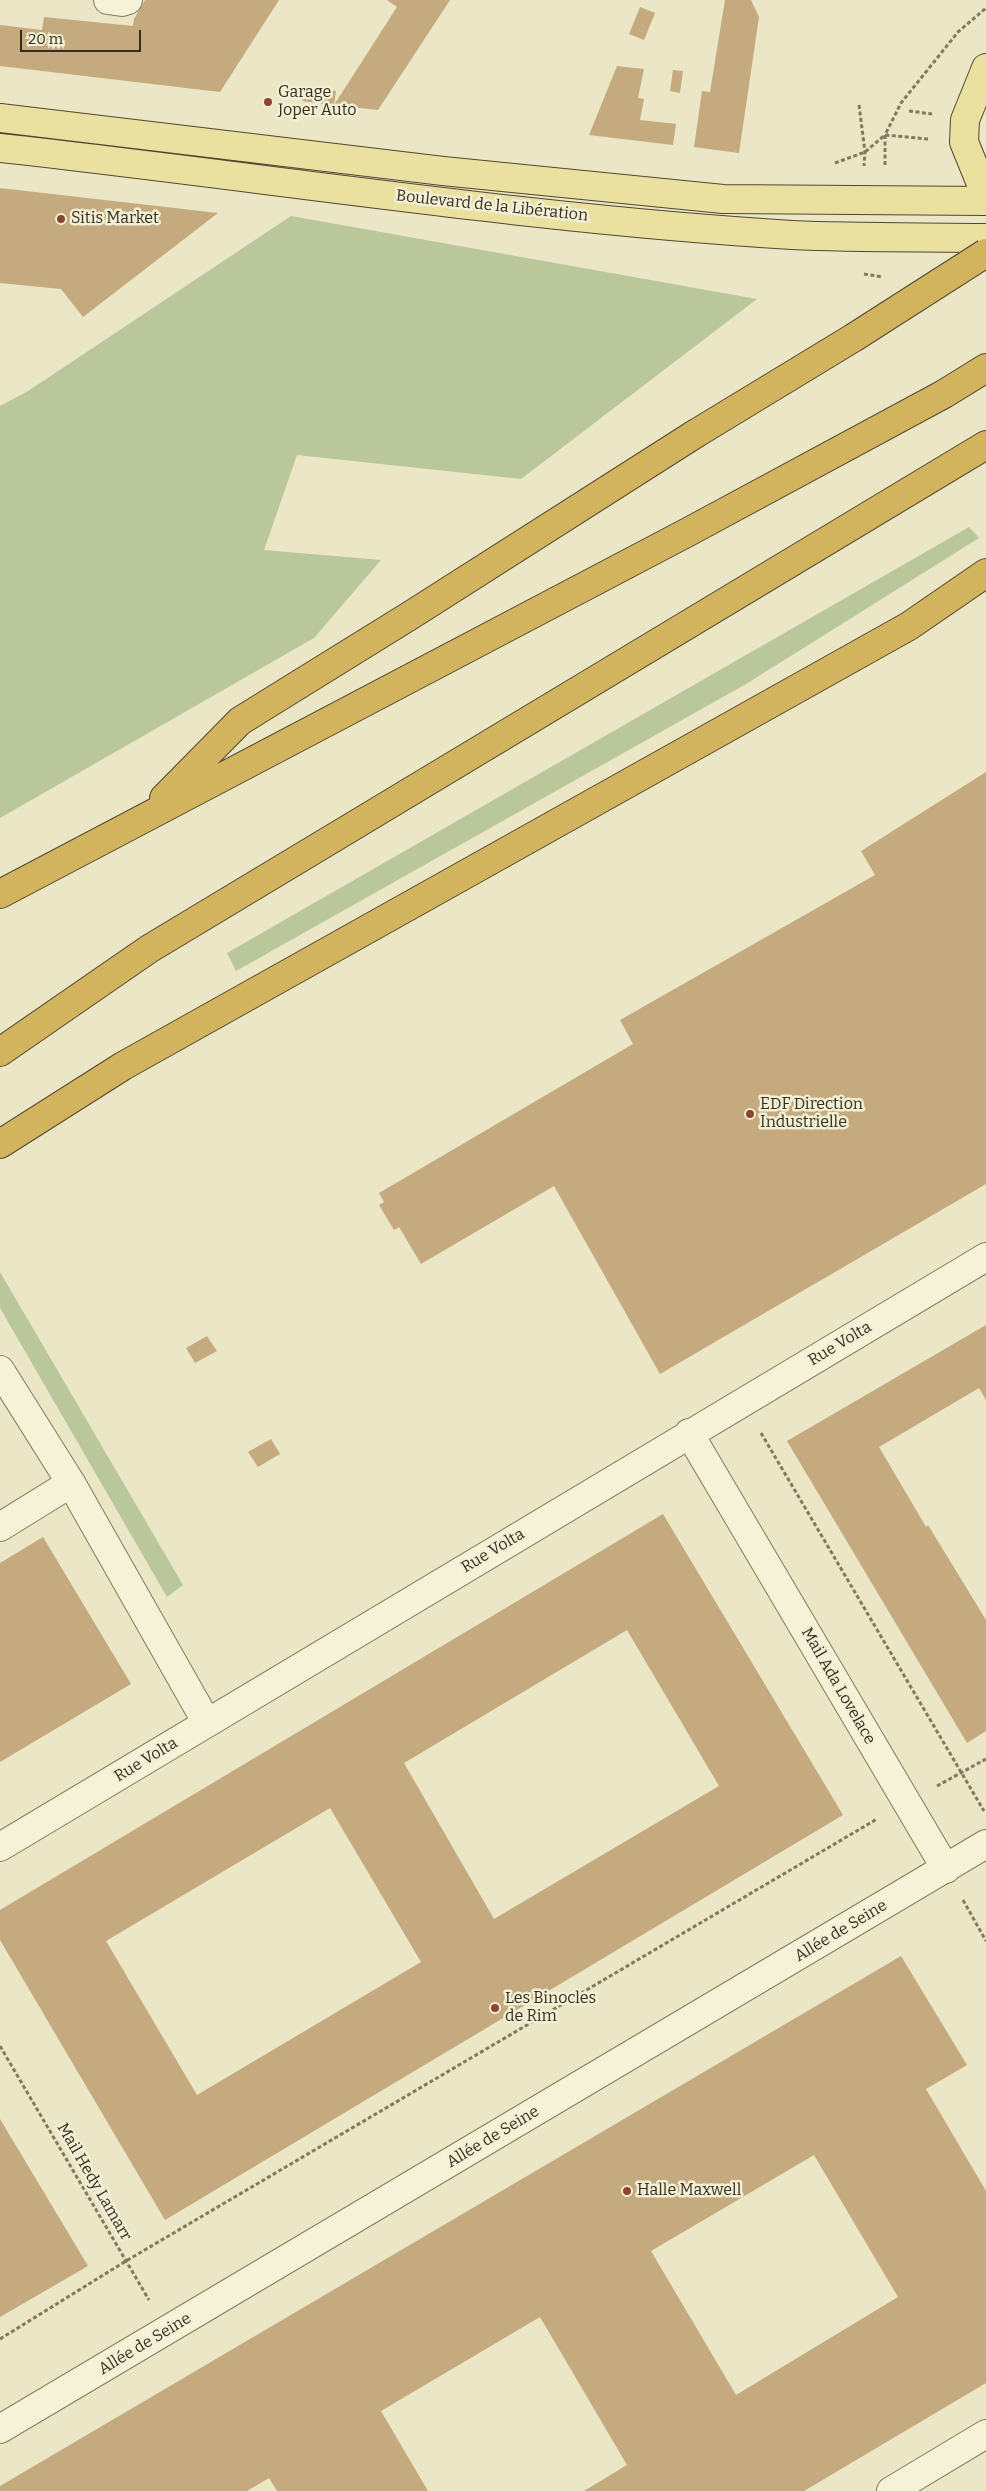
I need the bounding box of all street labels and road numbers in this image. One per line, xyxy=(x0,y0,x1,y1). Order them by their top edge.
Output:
street label: Boulevard de la Libération xyxy=(395,186,589,226)
street label: Rue Volta xyxy=(805,1318,875,1370)
street label: Rue Volta xyxy=(458,1525,528,1577)
street label: Mail Ada Lovelace xyxy=(797,1624,879,1748)
street label: Rue Volta xyxy=(111,1734,181,1786)
street label: Allée de Seine xyxy=(791,1896,891,1966)
street label: Allée de Seine xyxy=(443,2102,543,2172)
street label: Mail Hedy Lamarr xyxy=(52,2120,136,2244)
street label: Allée de Seine xyxy=(95,2309,195,2379)

